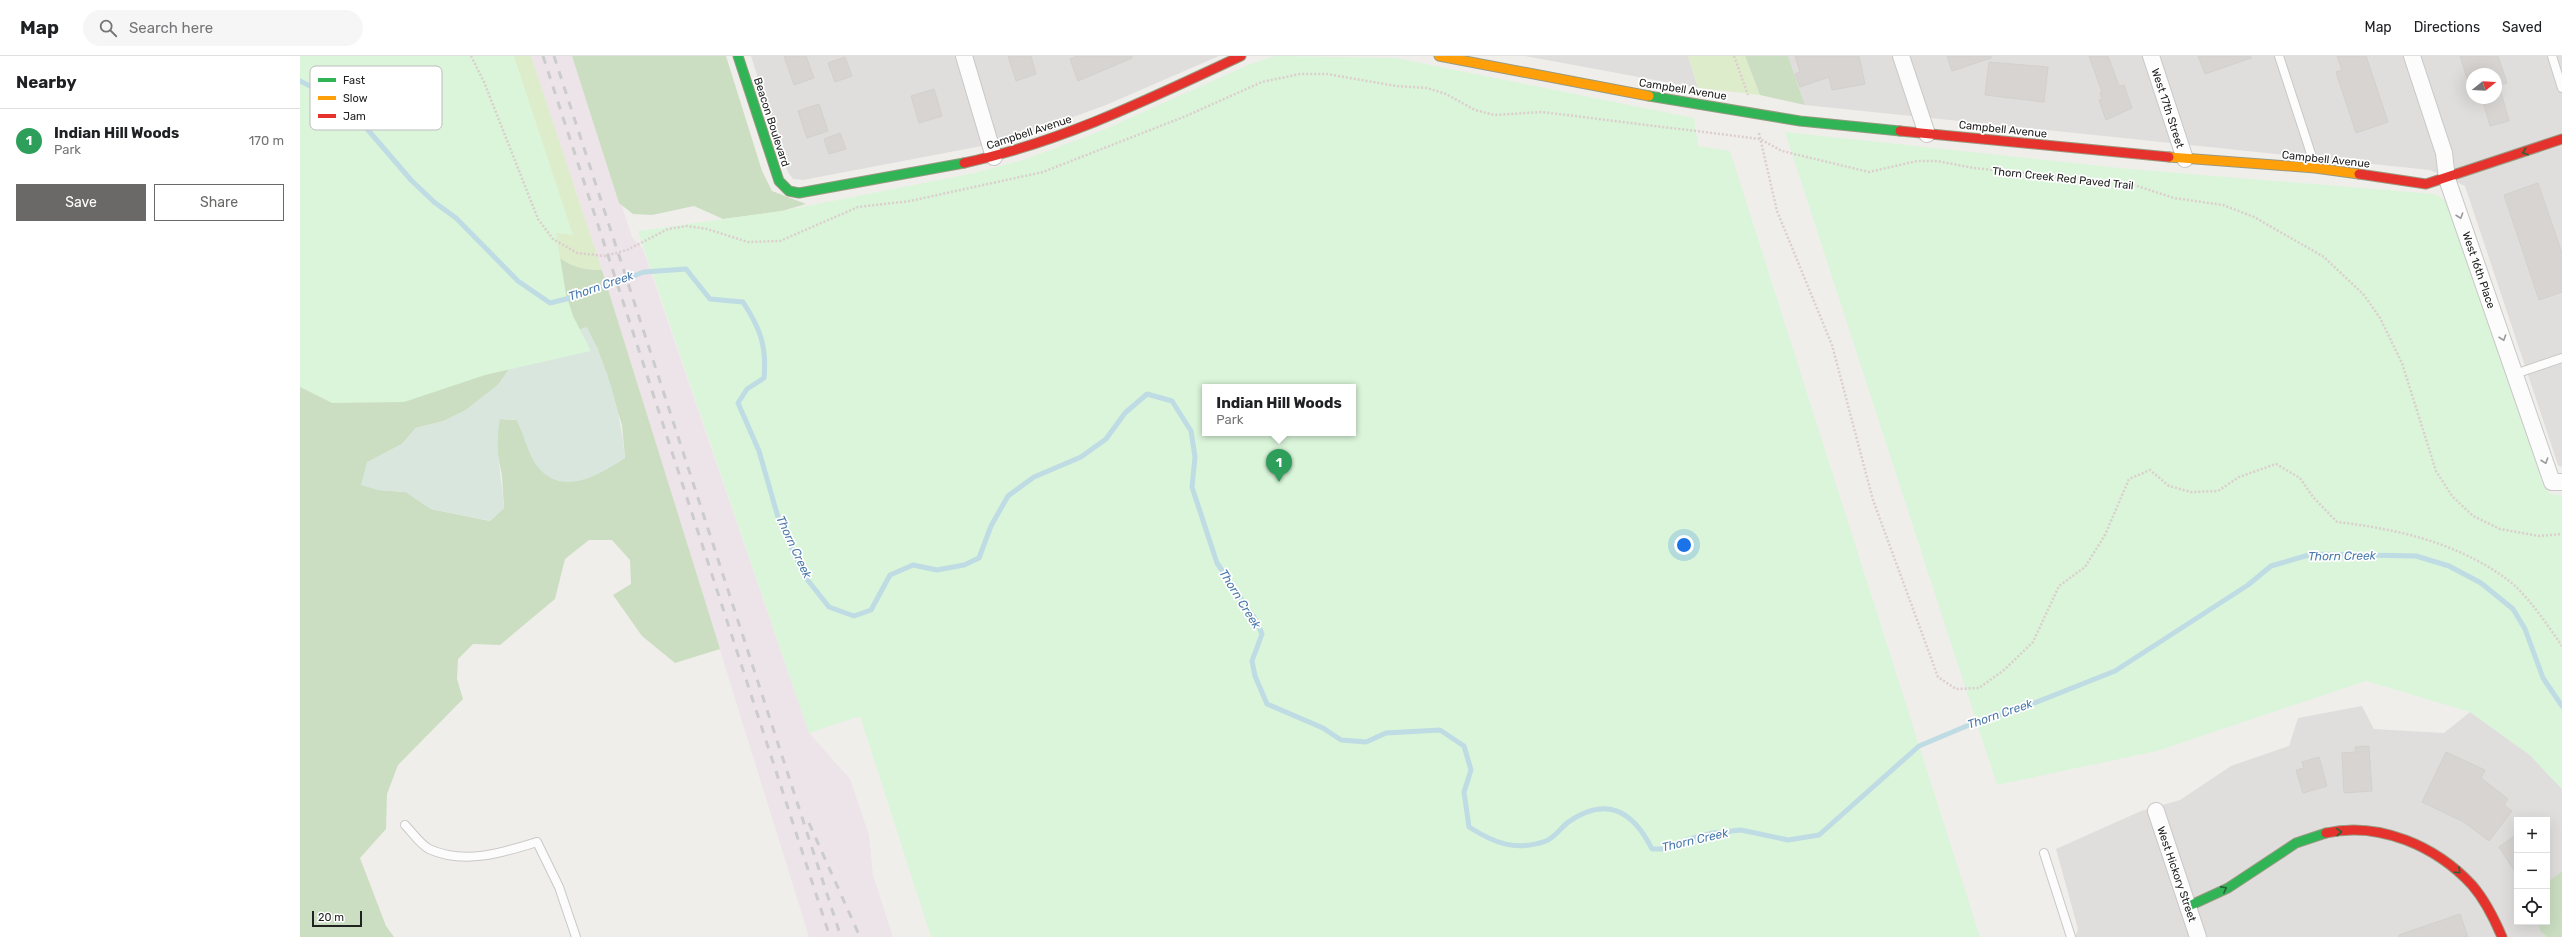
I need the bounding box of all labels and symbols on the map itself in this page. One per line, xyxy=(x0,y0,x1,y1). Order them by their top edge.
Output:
legend xyxy=(310,66,442,130)
street label: West 17th Street xyxy=(2148,67,2187,150)
north arrow xyxy=(2466,68,2502,104)
text: Fast xyxy=(343,74,366,87)
street label: Beacon Boulevard xyxy=(751,76,792,168)
street label: Campbell Avenue xyxy=(1638,76,1728,103)
text: Slow xyxy=(343,92,368,105)
text: Jam xyxy=(343,110,366,123)
street label: Campbell Avenue xyxy=(985,113,1073,152)
street label: Campbell Avenue xyxy=(1958,118,2048,141)
one-way arrow xyxy=(2522,147,2529,156)
street label: Campbell Avenue xyxy=(2281,148,2371,171)
street label: Thorn Creek Red Paved Trail xyxy=(1992,165,2134,192)
one-way arrow xyxy=(2455,212,2464,219)
street label: West 16th Place xyxy=(2459,230,2498,310)
water label: Thorn Creek xyxy=(567,268,636,304)
one-way arrow xyxy=(2498,335,2506,342)
pin: 1 xyxy=(1266,449,1292,482)
one-way arrow xyxy=(2541,458,2549,465)
water label: Thorn Creek xyxy=(773,513,815,581)
your location xyxy=(1674,535,1694,555)
water label: Thorn Creek xyxy=(2308,548,2377,564)
water label: Thorn Creek xyxy=(1216,567,1264,632)
water label: Thorn Creek xyxy=(1966,696,2035,732)
water label: Thorn Creek xyxy=(1660,825,1730,854)
street label: West Hickory Street xyxy=(2154,825,2199,924)
one-way arrow xyxy=(2336,827,2342,836)
one-way arrow xyxy=(2454,867,2461,874)
one-way arrow xyxy=(2220,886,2227,894)
scale bar xyxy=(312,909,362,928)

